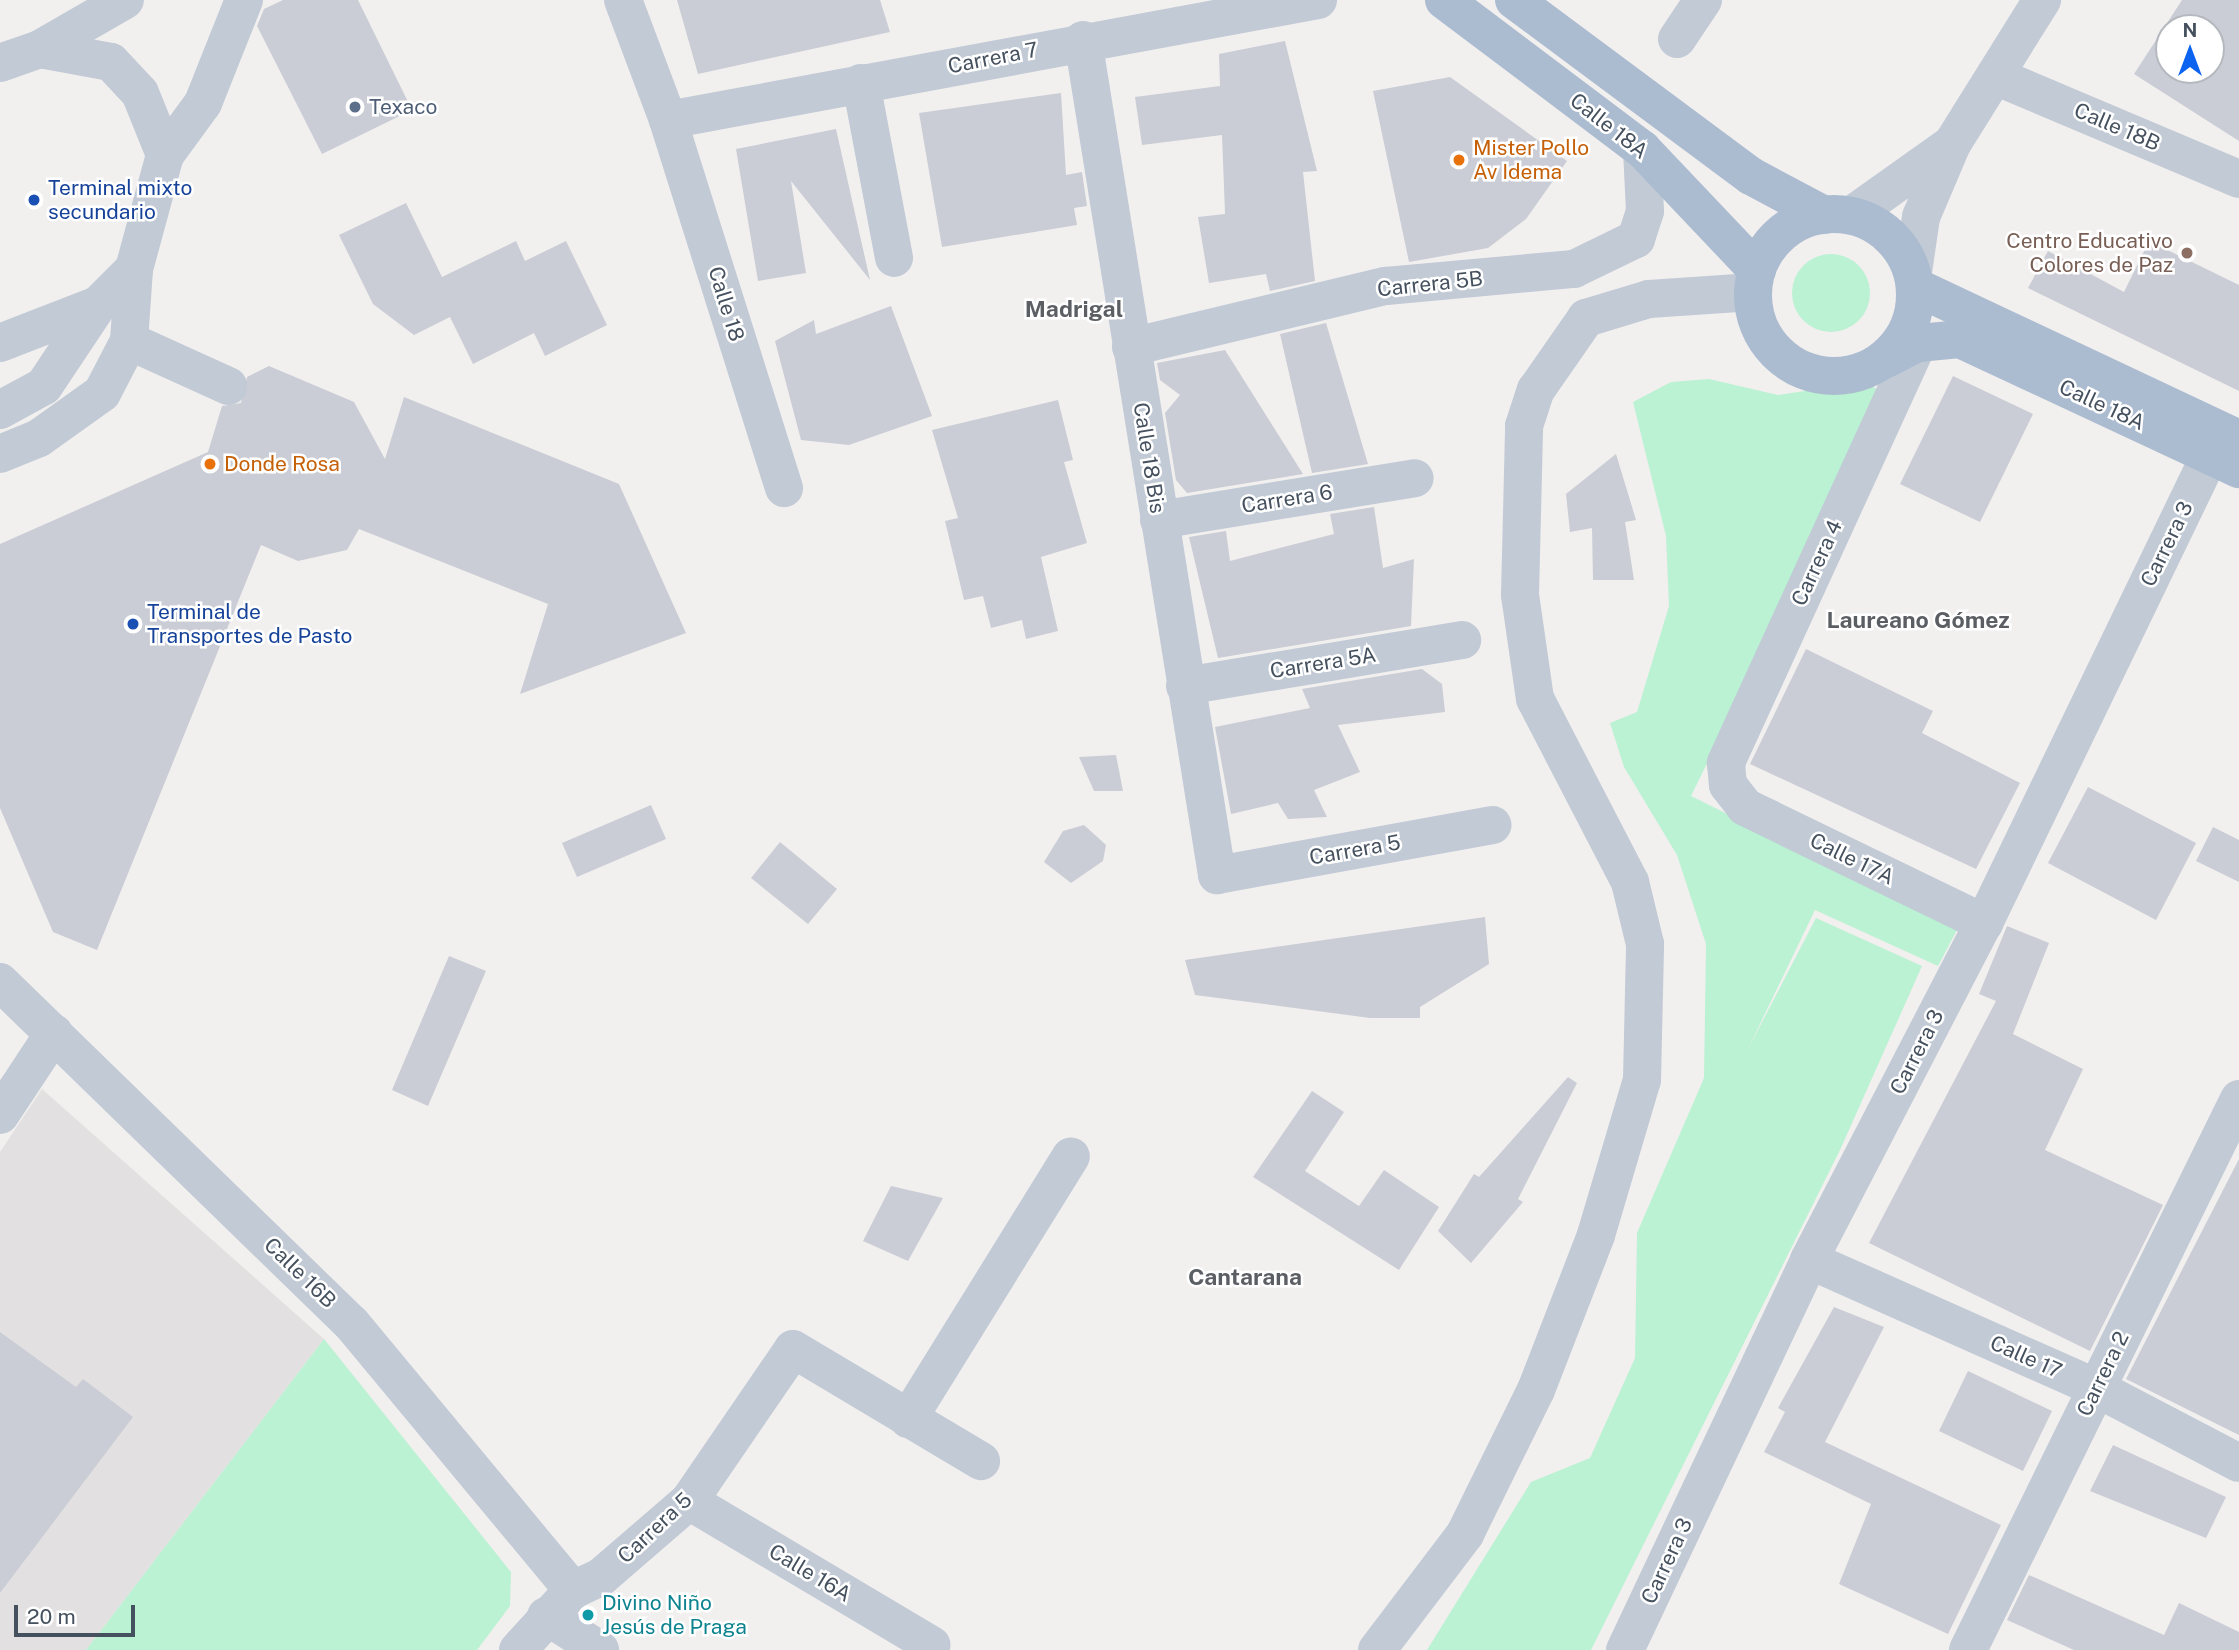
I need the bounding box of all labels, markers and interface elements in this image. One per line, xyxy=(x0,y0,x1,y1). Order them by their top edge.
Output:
north arrow xyxy=(2155,14,2225,84)
text: N xyxy=(2183,19,2197,41)
street label: Carrera 7 xyxy=(946,37,1040,79)
street label: Calle 18A xyxy=(1565,88,1653,164)
place label: Texaco xyxy=(369,94,437,120)
street label: Calle 18B xyxy=(2070,98,2164,156)
marker: Texaco xyxy=(347,99,363,115)
place label: Mister Pollo Av Idema xyxy=(1473,135,1589,185)
marker: Mister Pollo Av Idema xyxy=(1451,152,1467,168)
place label: Terminal mixto secundario xyxy=(48,175,192,225)
marker: Terminal mixto secundario xyxy=(26,192,42,208)
place label: Centro Educativo Colores de Paz xyxy=(2006,228,2173,278)
marker: Centro Educativo Colores de Paz xyxy=(2179,245,2195,261)
street label: Calle 18 xyxy=(703,264,749,344)
street label: Carrera 5B xyxy=(1376,266,1484,302)
district label: Madrigal xyxy=(1025,295,1123,323)
street label: Calle 18A xyxy=(2055,374,2149,436)
street label: Calle 18 Bis xyxy=(1128,401,1170,515)
place label: Donde Rosa xyxy=(224,451,340,477)
marker: Donde Rosa xyxy=(202,456,218,472)
street label: Carrera 6 xyxy=(1240,479,1334,519)
street label: Carrera 3 xyxy=(2136,497,2198,591)
street label: Carrera 4 xyxy=(1786,516,1848,610)
place label: Terminal de Transportes de Pasto xyxy=(147,599,353,649)
district label: Laureano Gómez xyxy=(1826,606,2010,634)
marker: Terminal de Transportes de Pasto xyxy=(125,616,141,632)
street label: Carrera 5A xyxy=(1268,642,1378,684)
street label: Calle 17A xyxy=(1806,828,1898,890)
street label: Carrera 5 xyxy=(1307,830,1403,870)
street label: Carrera 3 xyxy=(1885,1005,1949,1099)
street label: Calle 16B xyxy=(259,1232,341,1314)
district label: Cantarana xyxy=(1188,1263,1302,1291)
street label: Carrera 2 xyxy=(2072,1328,2134,1420)
street label: Calle 17 xyxy=(1986,1330,2066,1384)
street label: Carrera 5 xyxy=(613,1487,697,1569)
street label: Carrera 3 xyxy=(1636,1514,1698,1608)
street label: Calle 16A xyxy=(764,1539,856,1607)
scale bar xyxy=(18,1590,138,1634)
place label: Divino Niño Jesús de Praga xyxy=(602,1590,747,1640)
text: 20 m xyxy=(27,1604,76,1629)
marker: Divino Niño Jesús de Praga xyxy=(580,1607,596,1623)

